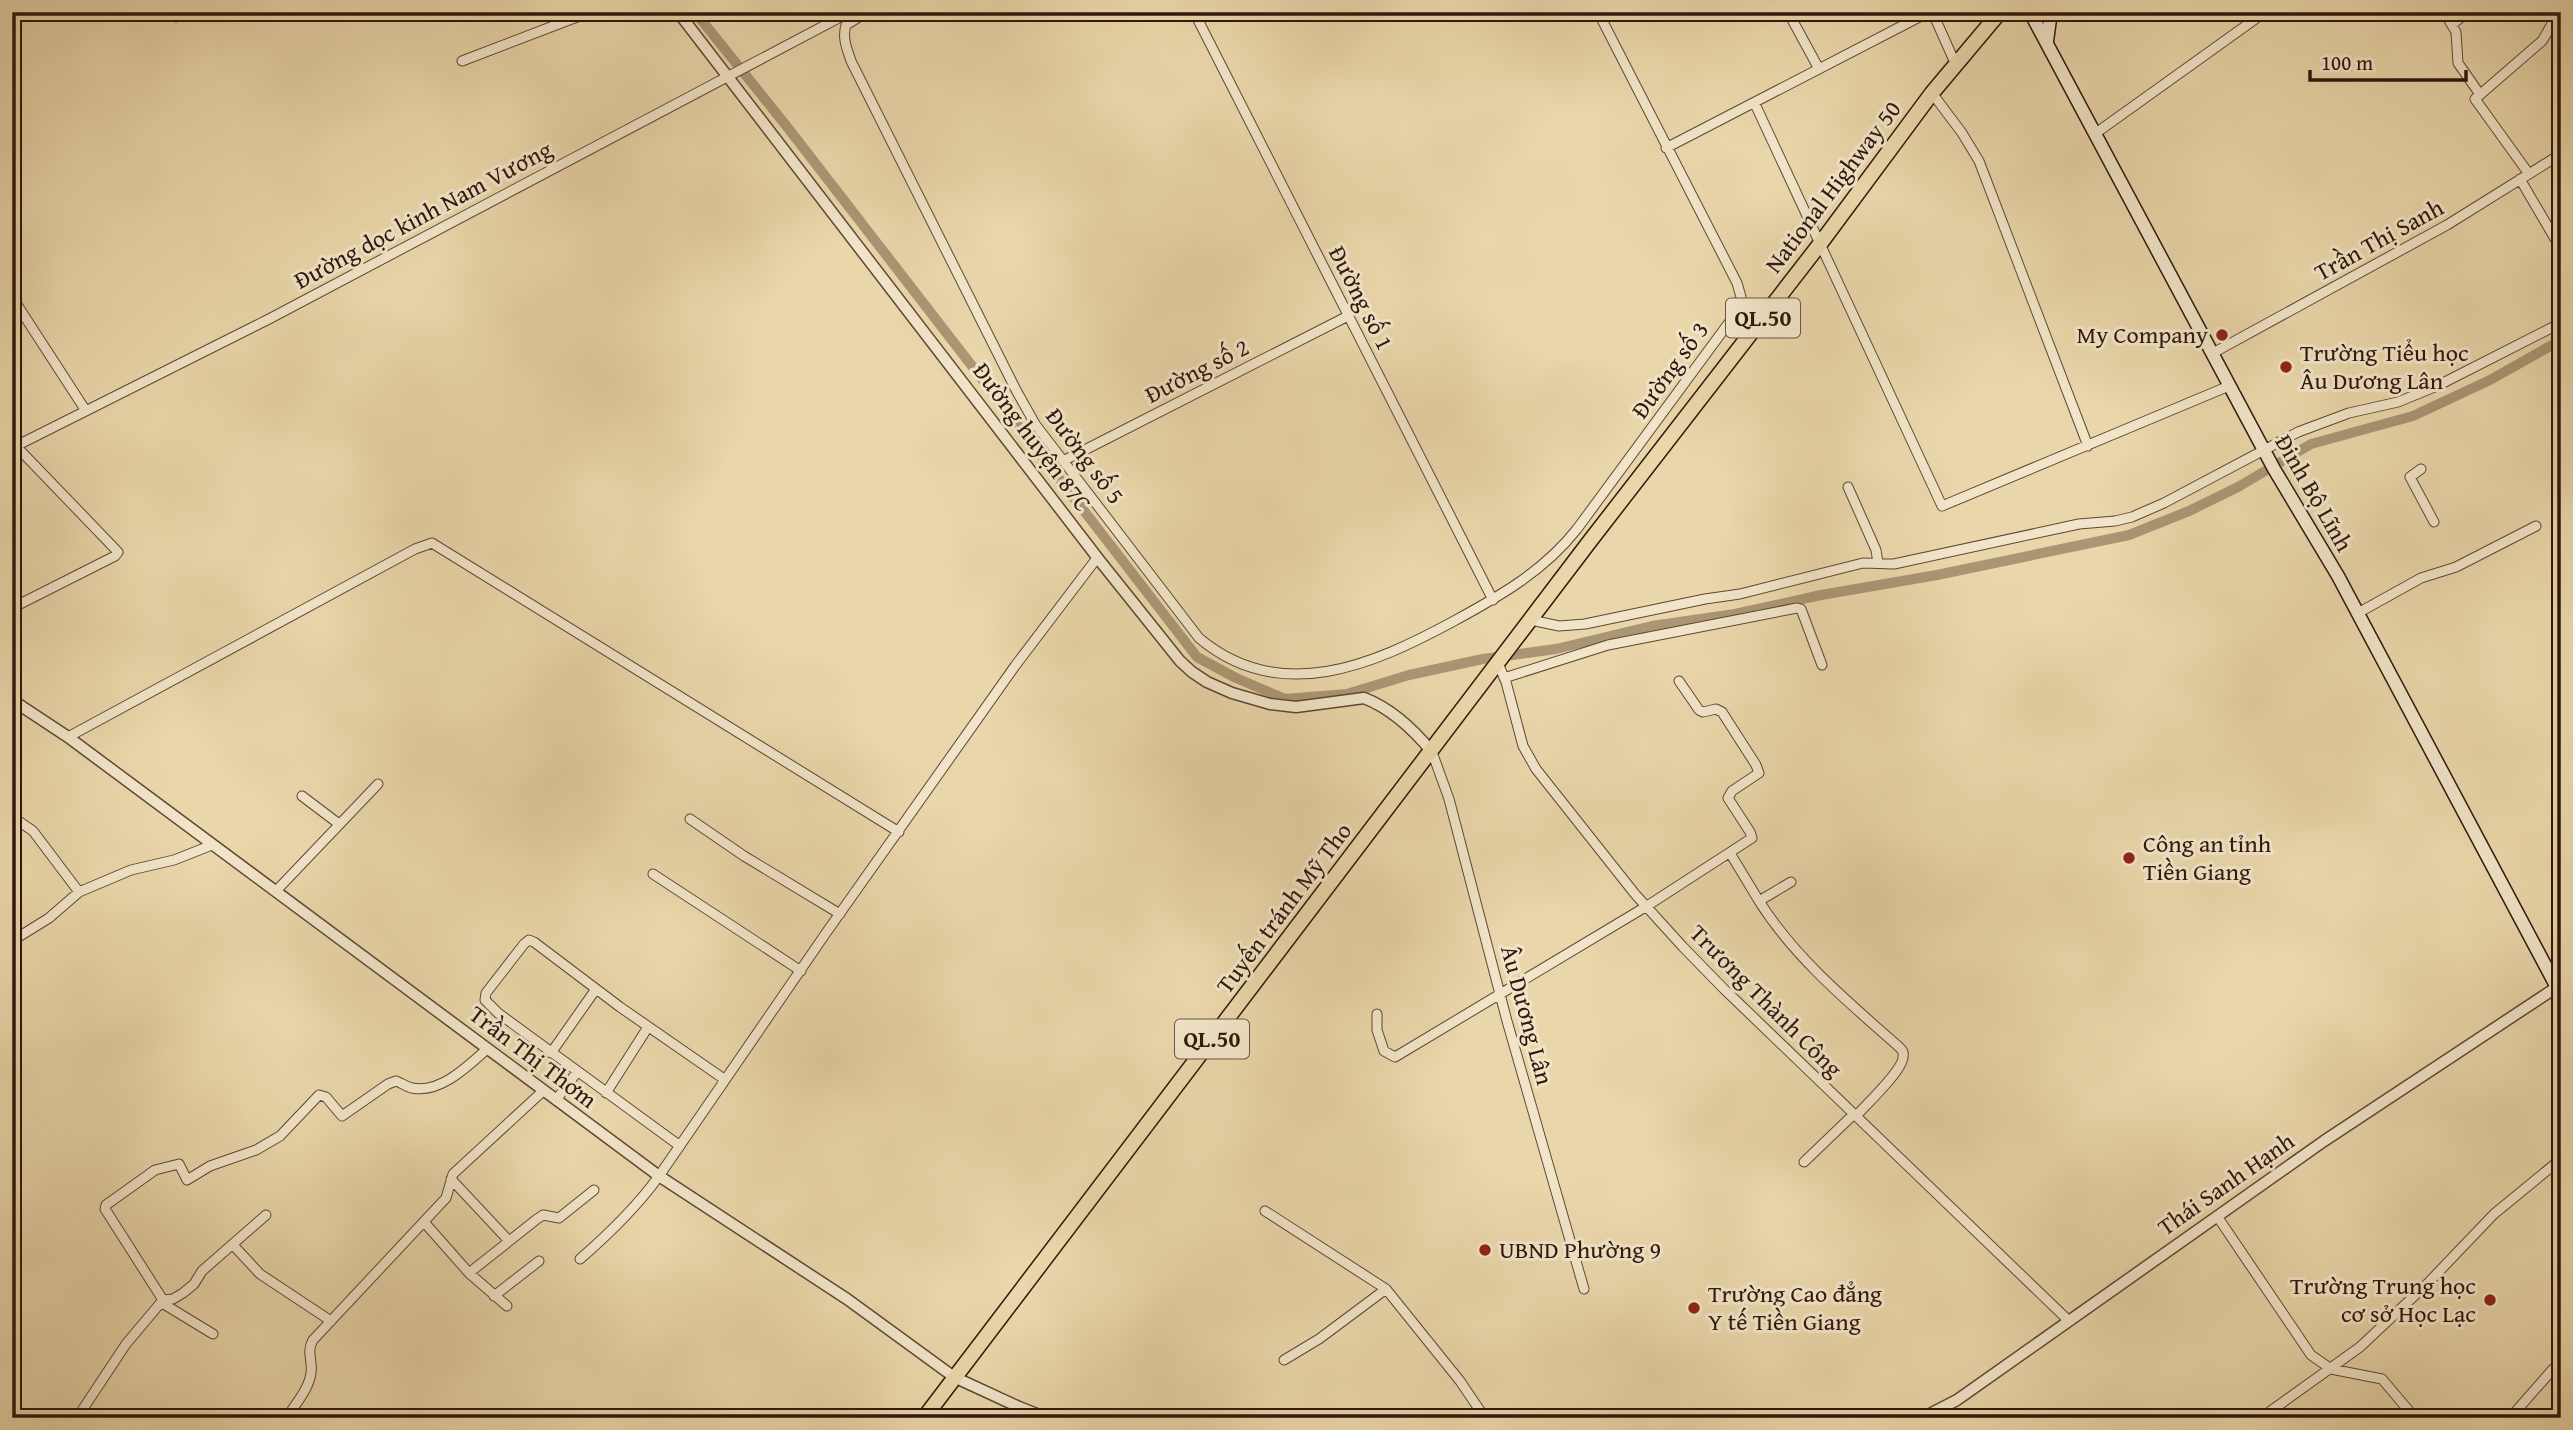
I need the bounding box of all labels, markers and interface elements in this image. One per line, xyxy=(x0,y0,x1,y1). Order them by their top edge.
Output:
scale bar xyxy=(2310,38,2466,82)
text: 100 m xyxy=(2321,47,2373,78)
street label: National Highway 50 xyxy=(1756,93,1909,280)
street label: Đường dọc kinh Nam Vương xyxy=(288,132,558,298)
street label: Trần Thị Sanh xyxy=(2308,189,2450,289)
street label: Đường số 1 xyxy=(1320,240,1403,356)
road number: QL.50 xyxy=(1726,298,1800,338)
street label: Đường số 3 xyxy=(1622,314,1717,425)
place label: My Company xyxy=(2076,317,2208,352)
marker: My Company xyxy=(2214,327,2230,343)
street label: Đường số 2 xyxy=(1139,329,1255,412)
place label: Trường Tiểu học Âu Dương Lân xyxy=(2300,335,2469,398)
street label: Đường huyện 87C xyxy=(965,355,1100,518)
marker: Trường Tiểu học Âu Dương Lân xyxy=(2278,359,2294,375)
street label: Đường số 5 xyxy=(1038,400,1133,511)
street label: Đinh Bộ Lĩnh xyxy=(2267,428,2362,558)
street label: Tuyến tránh Mỹ Tho xyxy=(1208,815,1360,1001)
place label: Công an tỉnh Tiền Giang xyxy=(2143,826,2272,889)
marker: Công an tỉnh Tiền Giang xyxy=(2121,850,2137,866)
street label: Trương Thành Công xyxy=(1682,916,1851,1085)
street label: Âu Dương Lân xyxy=(1492,941,1563,1089)
street label: Trần Thị Thơm xyxy=(462,997,605,1117)
road number: QL.50 xyxy=(1175,1020,1249,1058)
street label: Thái Sanh Hạnh xyxy=(2150,1123,2302,1244)
place label: UBND Phường 9 xyxy=(1499,1232,1661,1267)
marker: UBND Phường 9 xyxy=(1477,1242,1493,1258)
place label: Trường Trung học cơ sở Học Lạc xyxy=(2290,1268,2476,1331)
place label: Trường Cao đẳng Y tế Tiền Giang xyxy=(1708,1276,1882,1339)
marker: Trường Trung học cơ sở Học Lạc xyxy=(2482,1292,2498,1308)
marker: Trường Cao đẳng Y tế Tiền Giang xyxy=(1686,1300,1702,1316)

